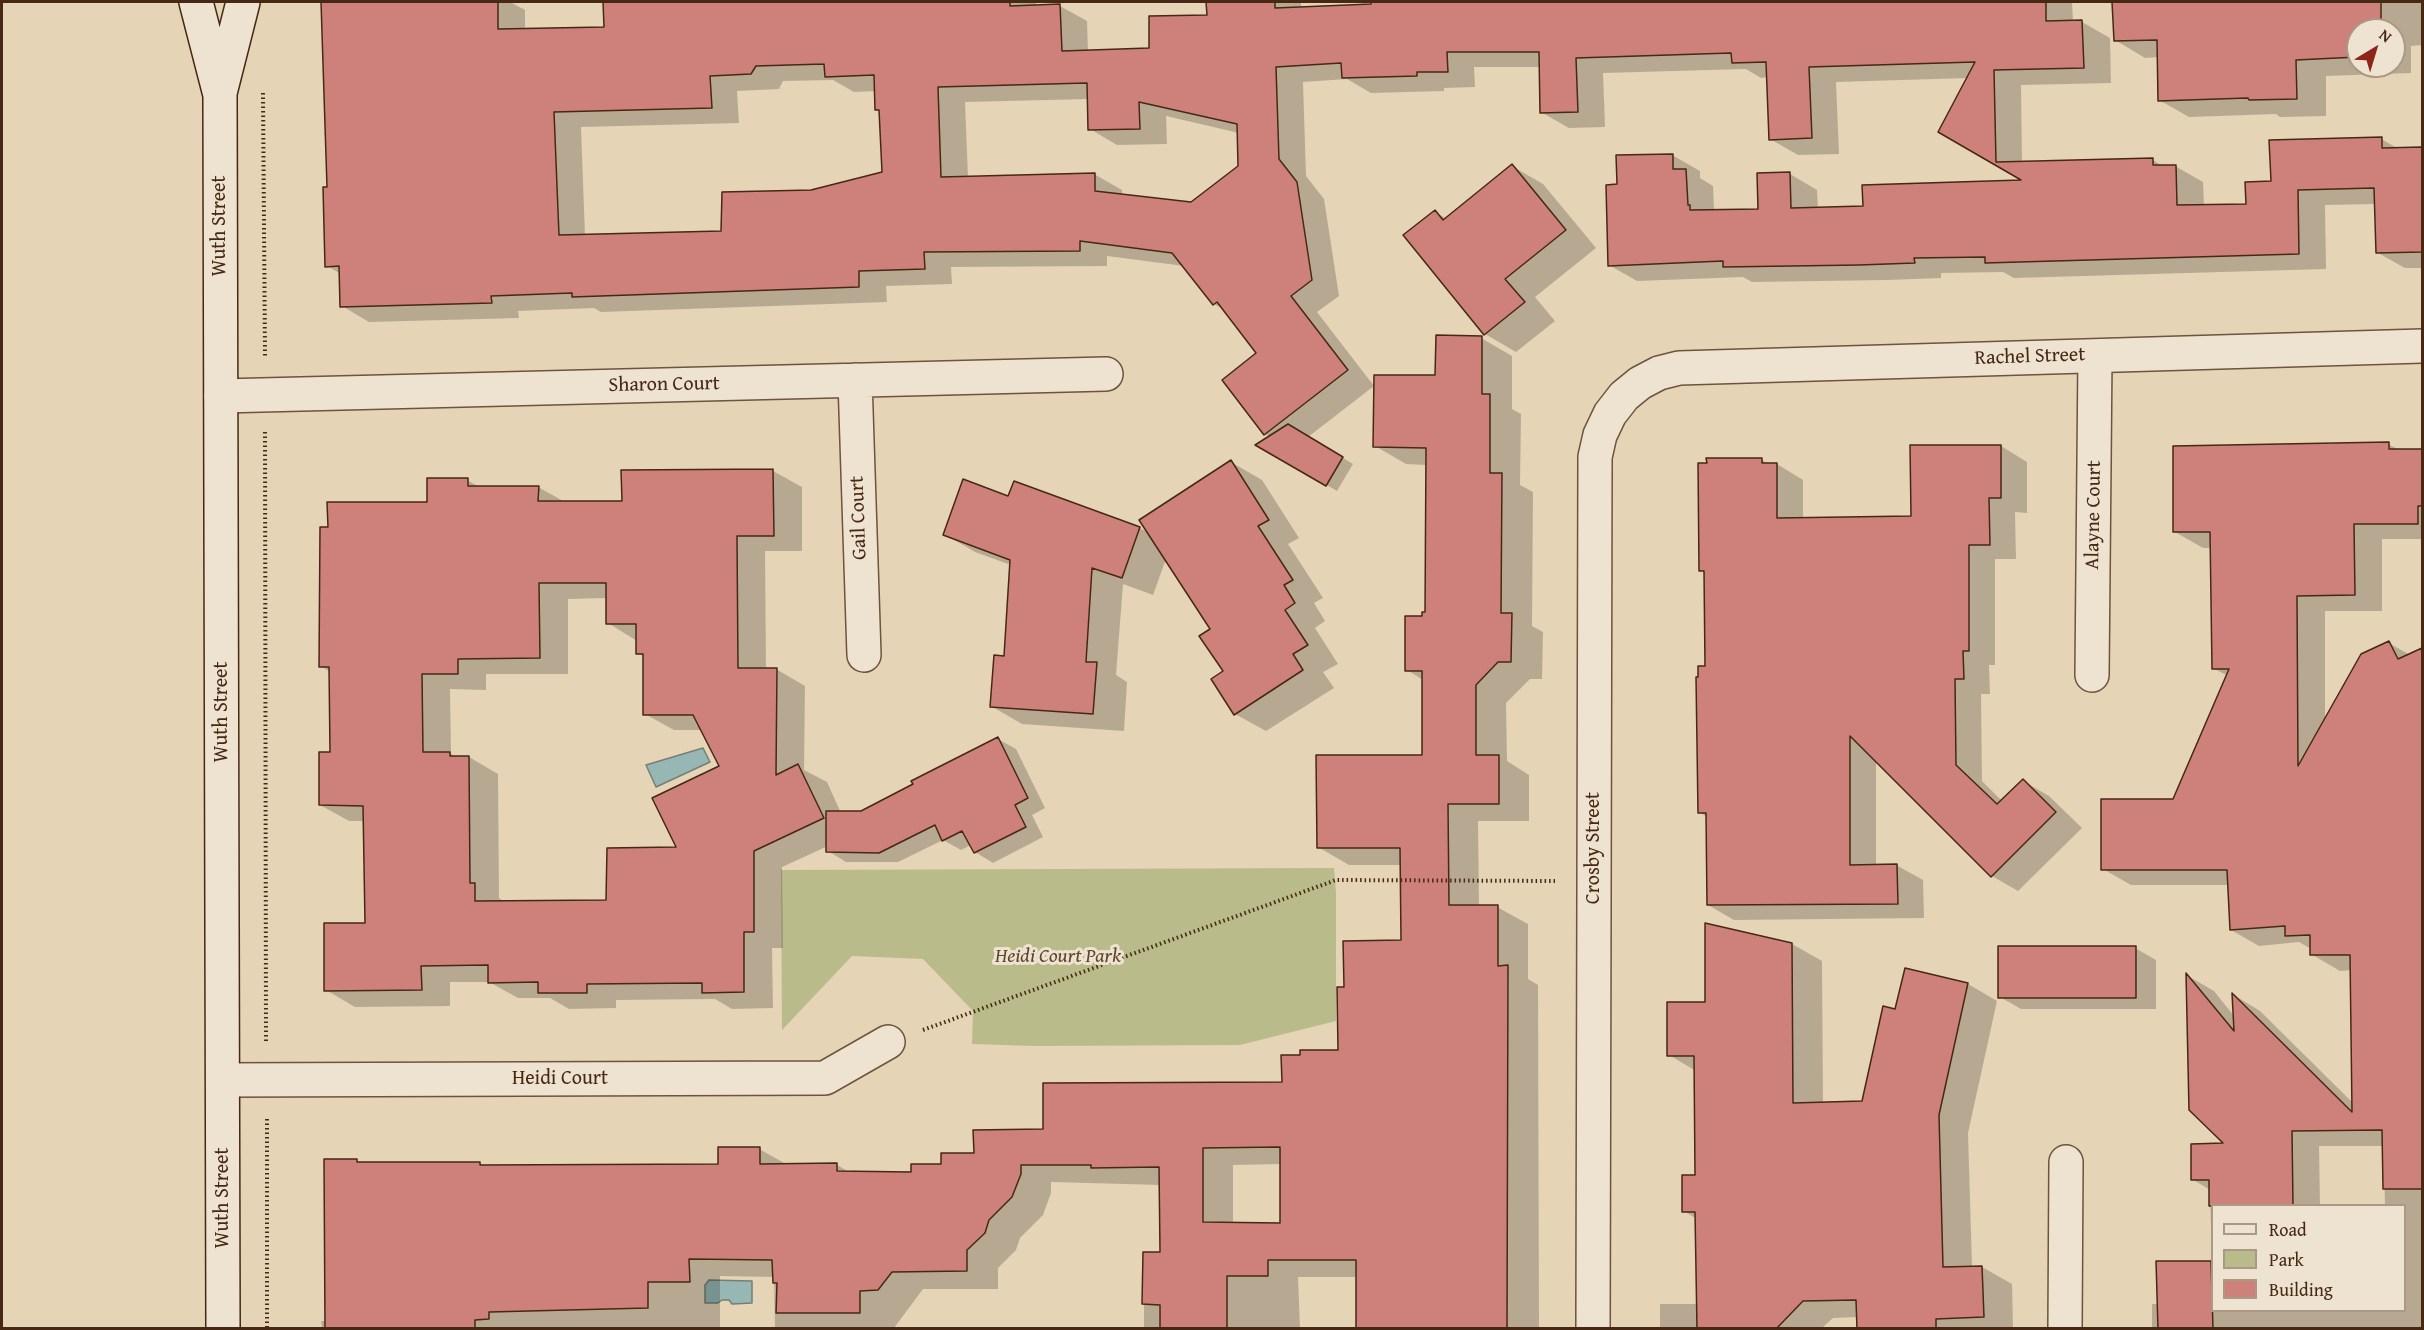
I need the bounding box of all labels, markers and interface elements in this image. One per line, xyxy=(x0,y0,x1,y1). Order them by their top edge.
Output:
north arrow xyxy=(2346,18,2406,78)
text: N xyxy=(2374,23,2397,48)
street label: Wuth Street xyxy=(208,175,232,277)
street label: Rachel Street xyxy=(1974,343,2086,371)
street label: Sharon Court xyxy=(608,372,720,398)
street label: Alayne Court xyxy=(2081,460,2107,570)
street label: Gail Court xyxy=(846,476,872,560)
street label: Wuth Street xyxy=(210,661,234,763)
street label: Crosby Street xyxy=(1582,792,1606,904)
park label: Heidi Court Park xyxy=(995,945,1121,969)
street label: Heidi Court xyxy=(512,1067,608,1091)
street label: Wuth Street xyxy=(211,1147,235,1249)
legend xyxy=(2211,1204,2406,1312)
text: Road xyxy=(2269,1216,2307,1243)
text: Park xyxy=(2269,1246,2304,1273)
text: Building xyxy=(2269,1276,2333,1303)

